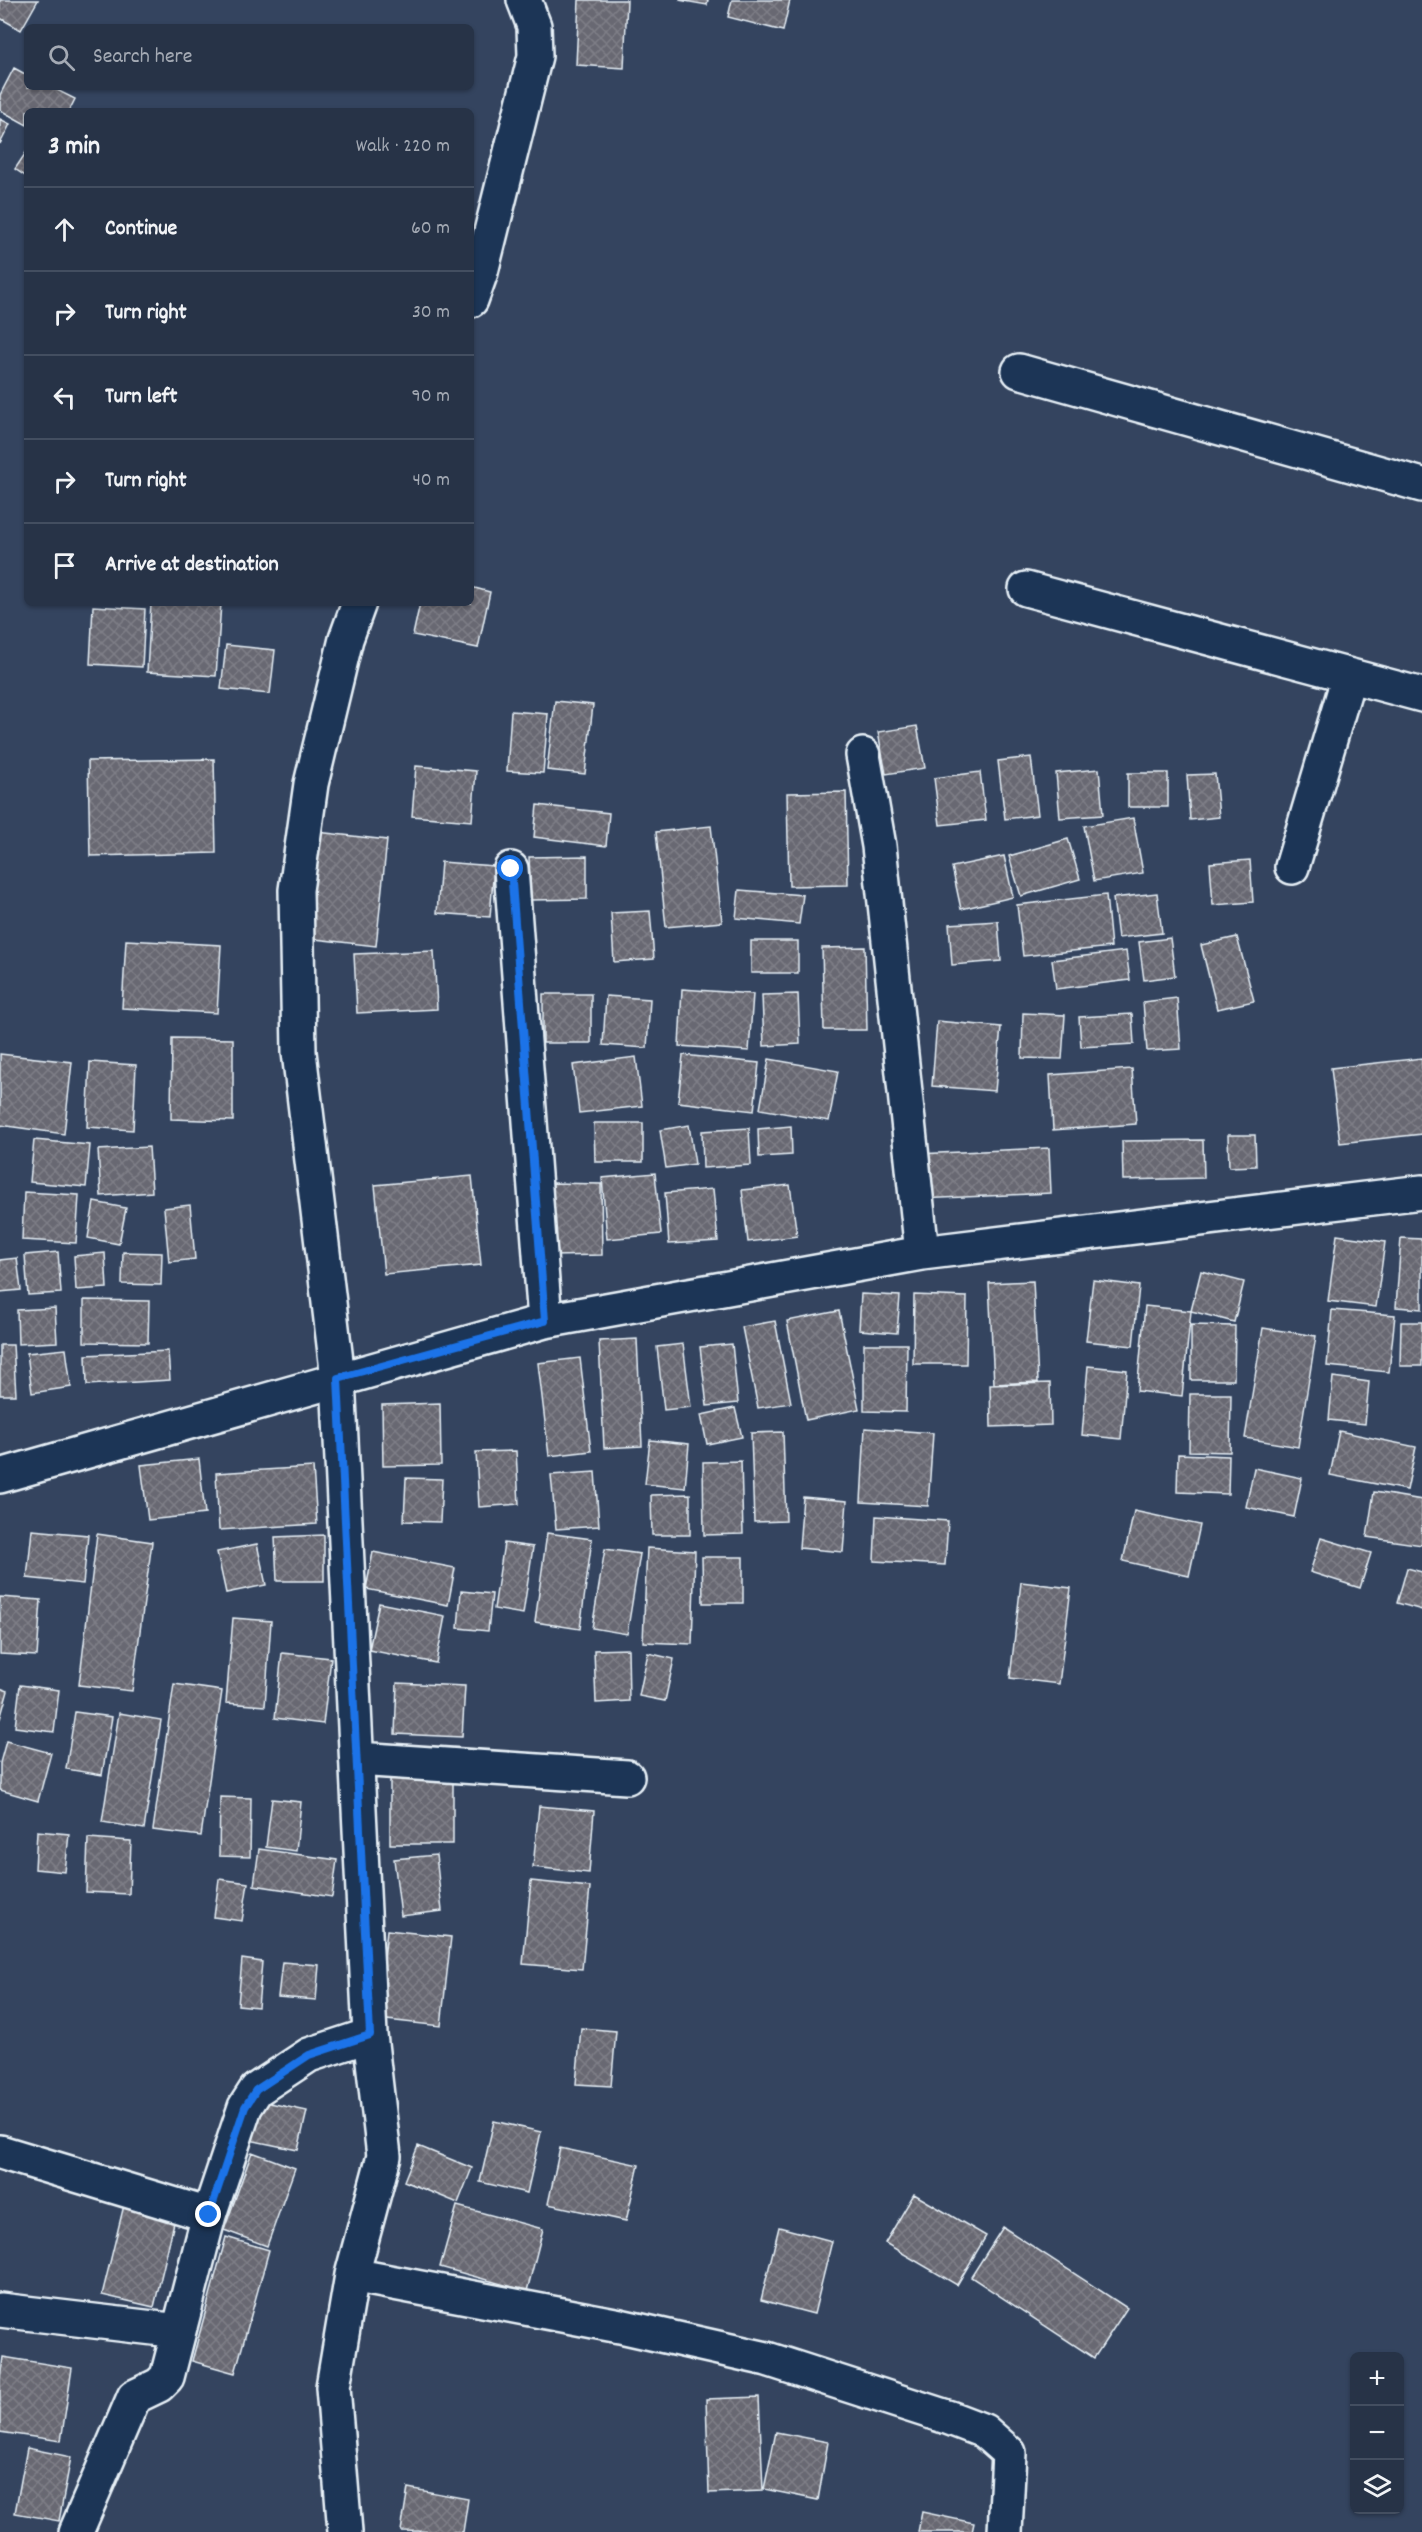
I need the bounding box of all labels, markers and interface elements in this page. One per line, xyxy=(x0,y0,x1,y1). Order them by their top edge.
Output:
search box xyxy=(24,24,474,90)
icon: search xyxy=(45,41,78,74)
text: Search here xyxy=(93,42,192,73)
text: 3 min xyxy=(48,129,100,166)
text: Walk · 220 m xyxy=(356,133,450,161)
icon: ahead xyxy=(48,213,81,246)
text: Continue xyxy=(105,214,177,245)
text: 60 m xyxy=(411,215,450,243)
icon: right xyxy=(48,297,81,330)
text: Turn right xyxy=(105,298,187,329)
text: 30 m xyxy=(412,299,450,327)
icon: left xyxy=(48,381,81,414)
text: Turn left xyxy=(105,382,177,413)
text: 90 m xyxy=(412,383,450,411)
icon: right xyxy=(48,465,81,498)
text: Turn right xyxy=(105,466,187,497)
text: 40 m xyxy=(412,467,450,495)
icon: arrive xyxy=(48,549,81,582)
text: Arrive at destination xyxy=(105,550,279,581)
route start xyxy=(497,855,523,881)
route end xyxy=(195,2201,221,2227)
map controls xyxy=(1350,2352,1404,2514)
button: + xyxy=(1350,2352,1404,2406)
button: − xyxy=(1350,2406,1404,2460)
button: layers xyxy=(1350,2460,1404,2514)

